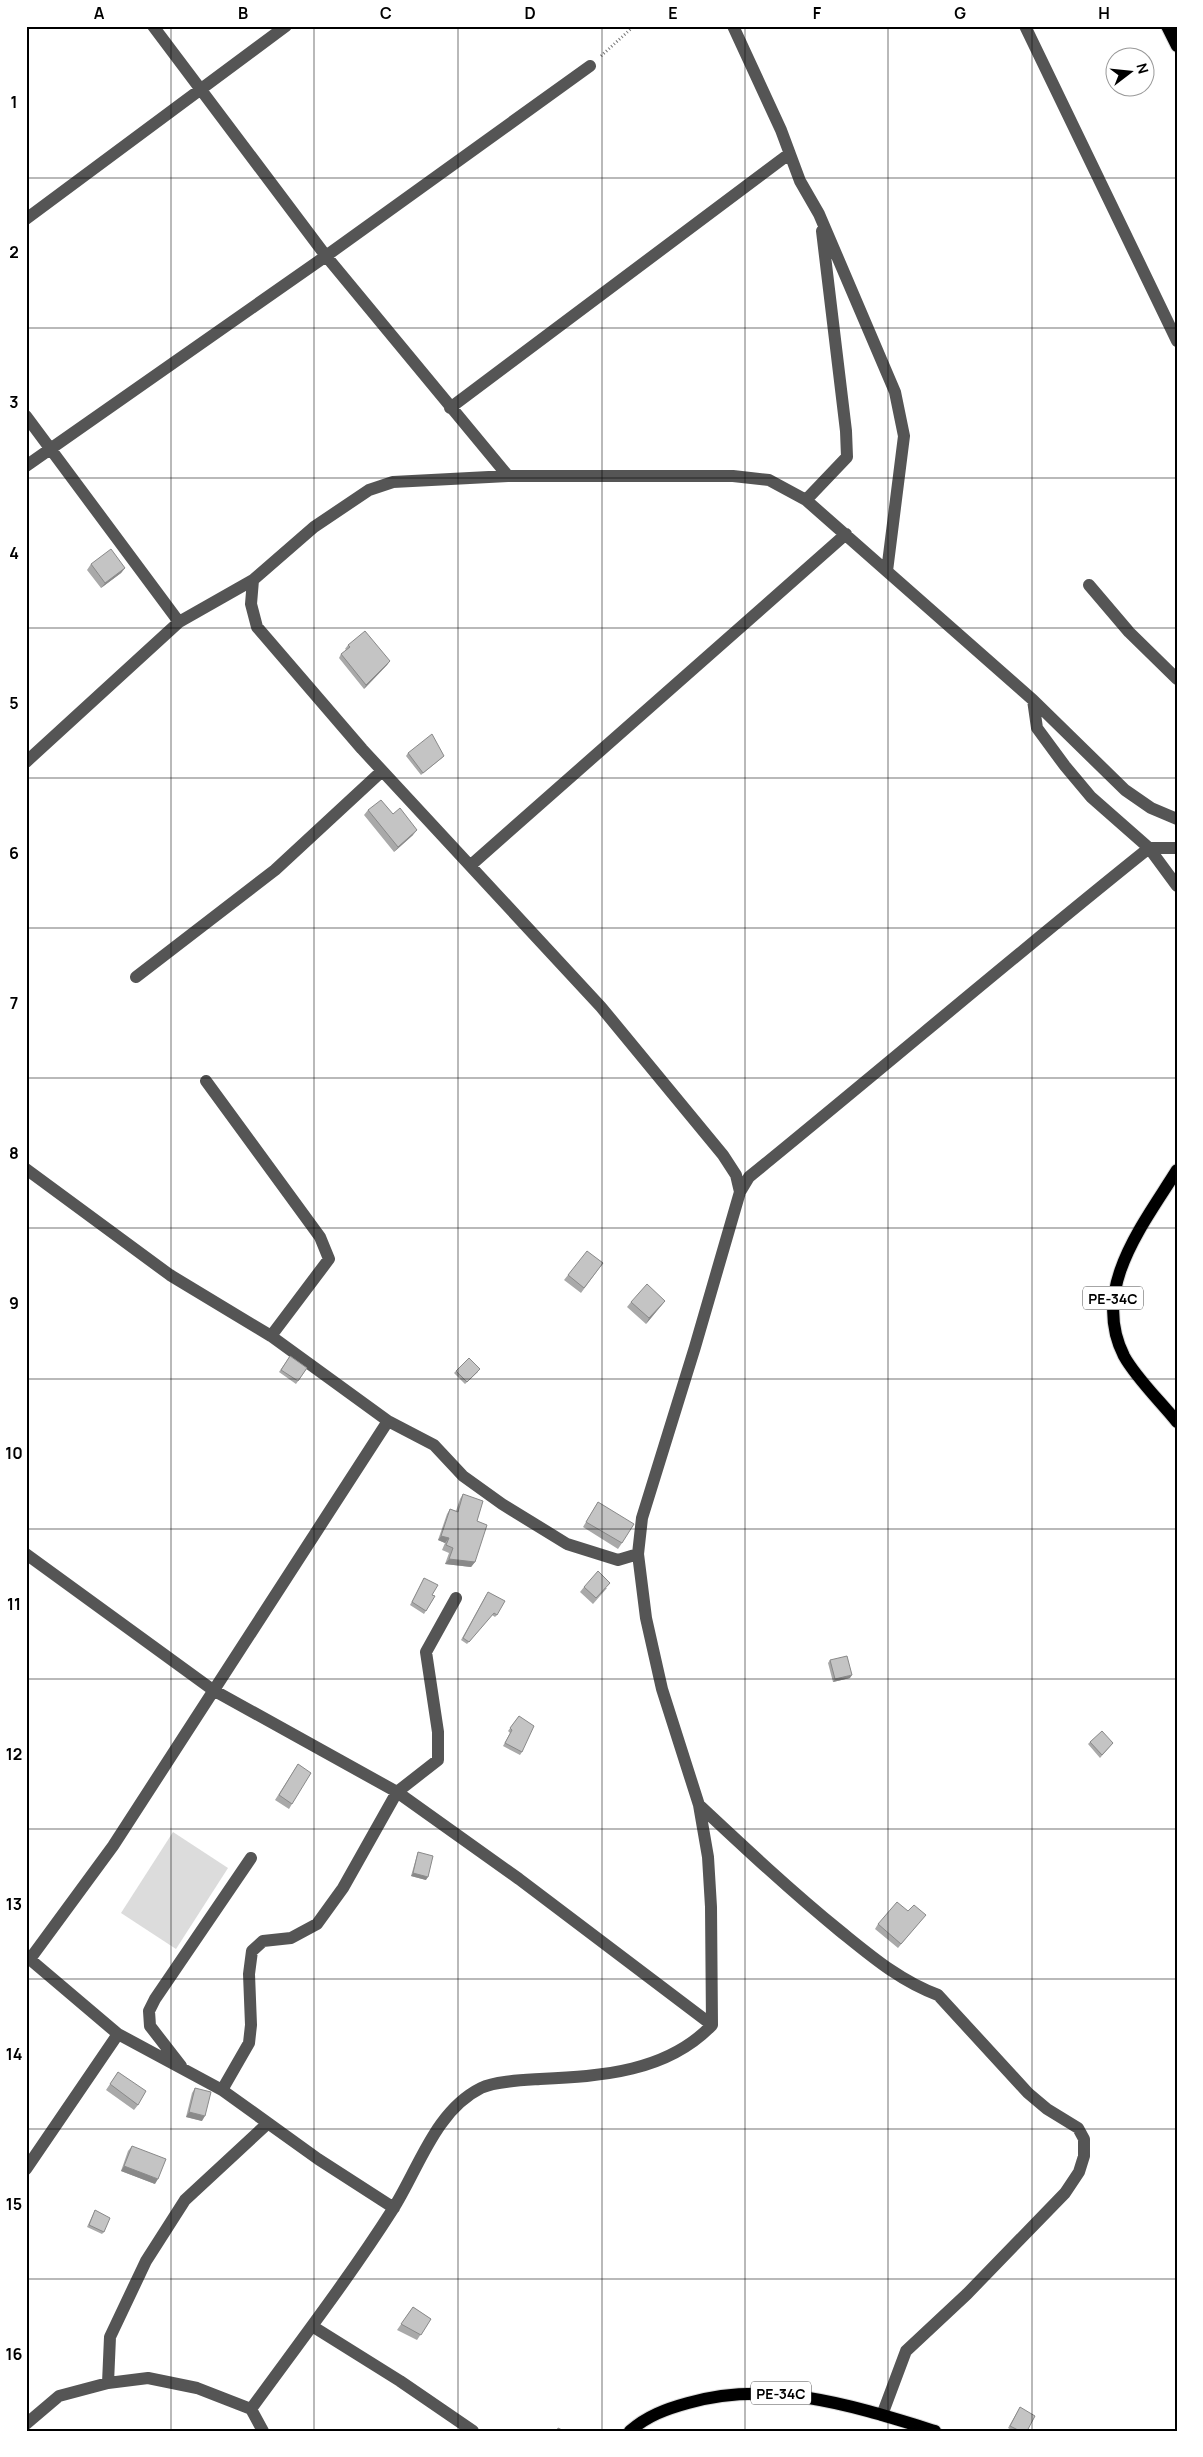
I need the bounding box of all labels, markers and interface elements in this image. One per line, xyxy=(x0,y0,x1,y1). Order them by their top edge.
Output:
text: A xyxy=(94,2,105,24)
text: B xyxy=(238,2,248,24)
text: C xyxy=(380,2,392,24)
text: D xyxy=(524,2,536,24)
text: E xyxy=(668,2,678,24)
text: F xyxy=(813,2,822,24)
text: G xyxy=(954,2,966,24)
text: H xyxy=(1098,2,1110,24)
north arrow xyxy=(1106,48,1156,98)
text: N xyxy=(1132,61,1153,76)
text: 1 xyxy=(10,91,18,113)
text: 2 xyxy=(9,241,19,263)
text: 3 xyxy=(9,391,19,413)
text: 4 xyxy=(9,542,19,564)
text: 5 xyxy=(9,692,19,714)
text: 6 xyxy=(9,842,19,864)
text: 7 xyxy=(10,992,18,1014)
text: 8 xyxy=(9,1142,19,1164)
road number: PE-34C xyxy=(1083,1286,1143,1310)
text: 9 xyxy=(9,1292,19,1314)
text: 10 xyxy=(5,1442,23,1464)
text: 11 xyxy=(7,1593,21,1615)
text: 12 xyxy=(6,1743,22,1765)
text: 13 xyxy=(6,1893,22,1915)
text: 14 xyxy=(6,2043,22,2065)
text: 15 xyxy=(6,2193,22,2215)
text: 16 xyxy=(6,2343,23,2365)
road number: PE-34C xyxy=(751,2382,811,2404)

